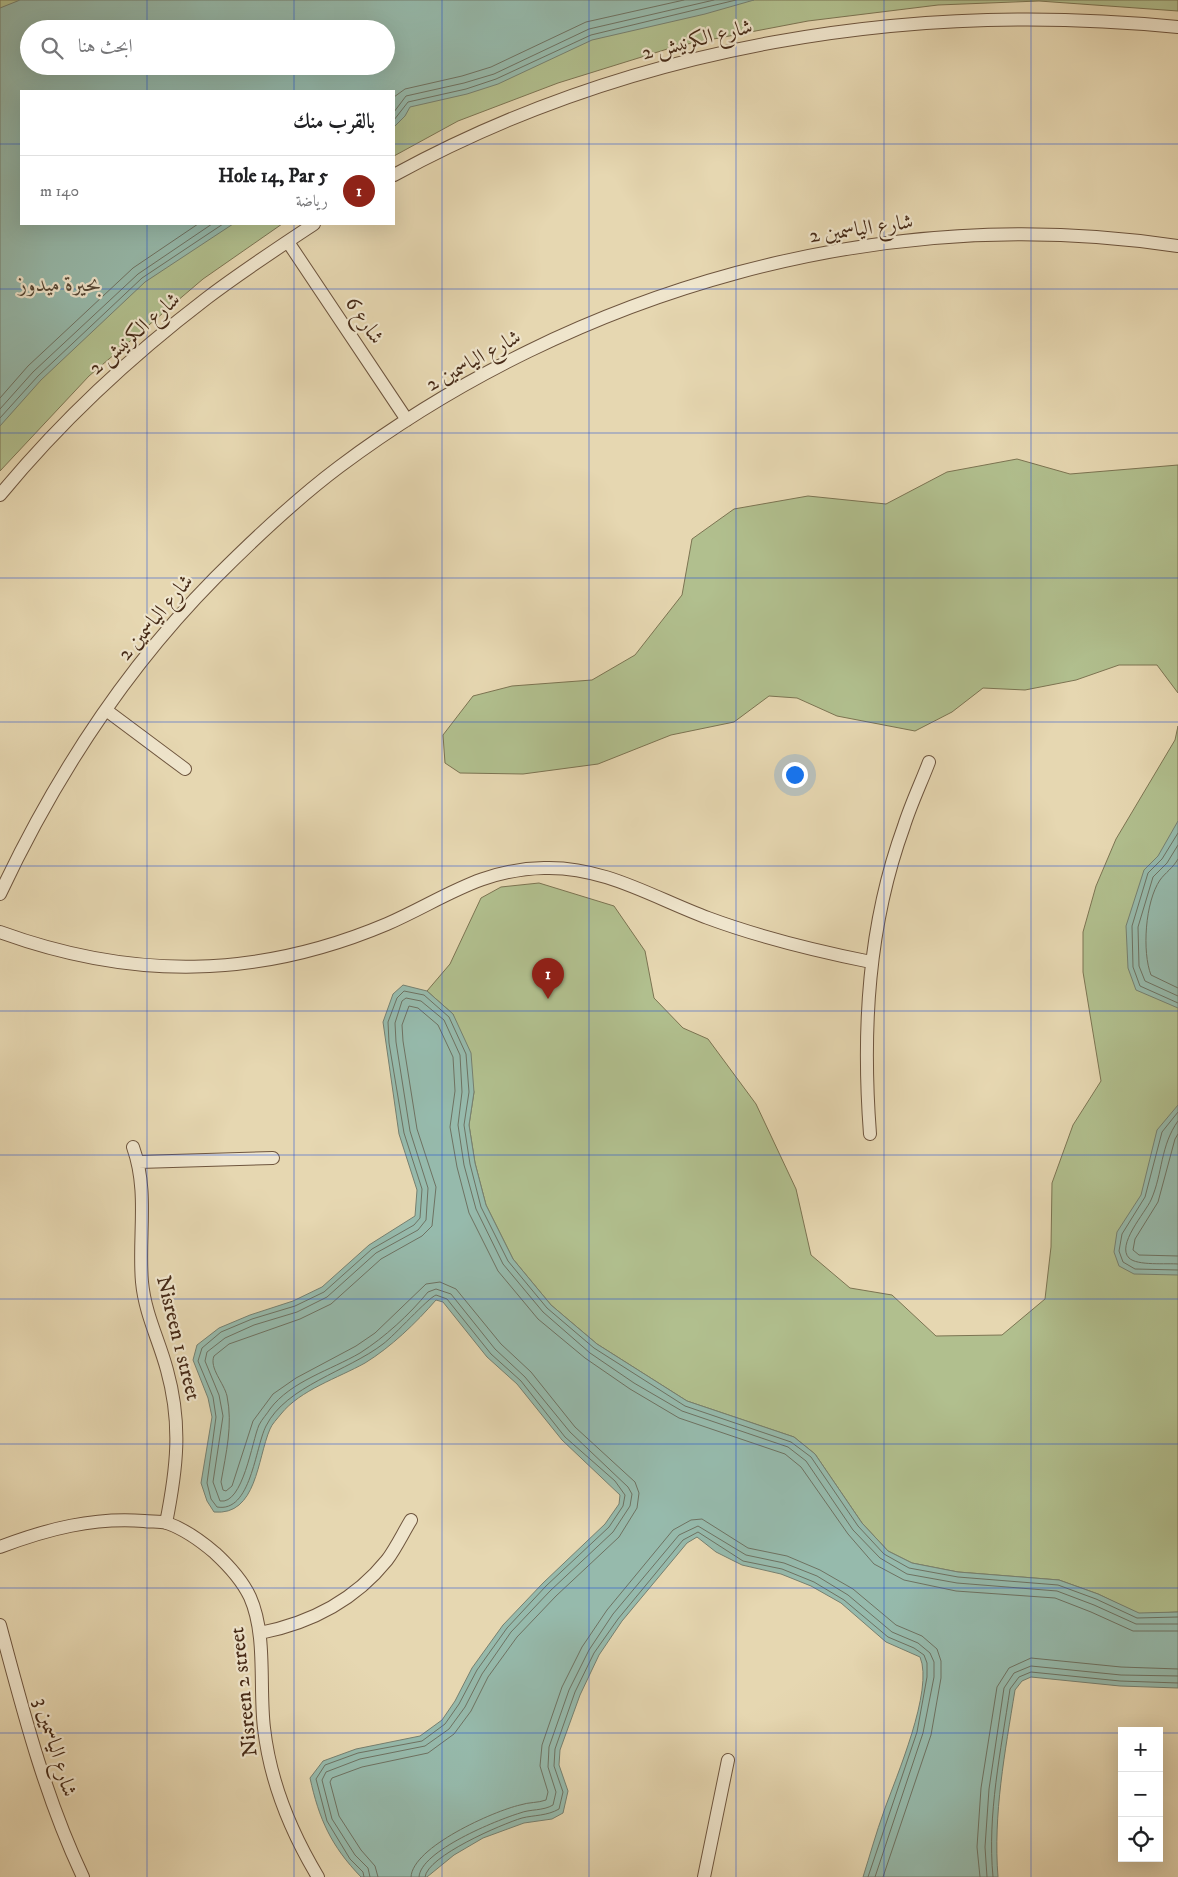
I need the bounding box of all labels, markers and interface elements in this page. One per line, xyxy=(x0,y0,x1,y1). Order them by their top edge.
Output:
street label: شارع الكرنيش 2 xyxy=(639,14,756,70)
search box xyxy=(20,20,395,75)
icon: search xyxy=(38,34,66,62)
text: ابحث هنا xyxy=(78,35,133,58)
text: بالقرب منك xyxy=(293,109,375,135)
text: Hole 14, Par 5 xyxy=(218,165,328,188)
text: 140 m xyxy=(40,181,79,201)
text: 1 xyxy=(356,181,362,201)
text: رياضة xyxy=(296,191,328,211)
street label: شارع الياسمين 2 xyxy=(808,209,915,253)
water label: بحيرة ميدوز xyxy=(16,271,102,298)
street label: شارع الكرنيش 2 xyxy=(83,287,189,384)
street label: شارع 6 xyxy=(336,292,389,352)
street label: شارع الياسمين 2 xyxy=(421,324,527,401)
street label: شارع الياسمين 2 xyxy=(112,569,202,669)
your location xyxy=(782,762,808,788)
pin: 1 xyxy=(532,958,564,999)
street label: Nisreen 1 street xyxy=(150,1273,206,1404)
street label: Nisreen 2 street xyxy=(224,1625,264,1758)
street label: شارع الياسمين 3 xyxy=(24,1695,82,1801)
map controls xyxy=(1118,1727,1163,1862)
button: + xyxy=(1118,1727,1163,1772)
button: − xyxy=(1118,1772,1163,1817)
button: locate xyxy=(1118,1817,1163,1862)

